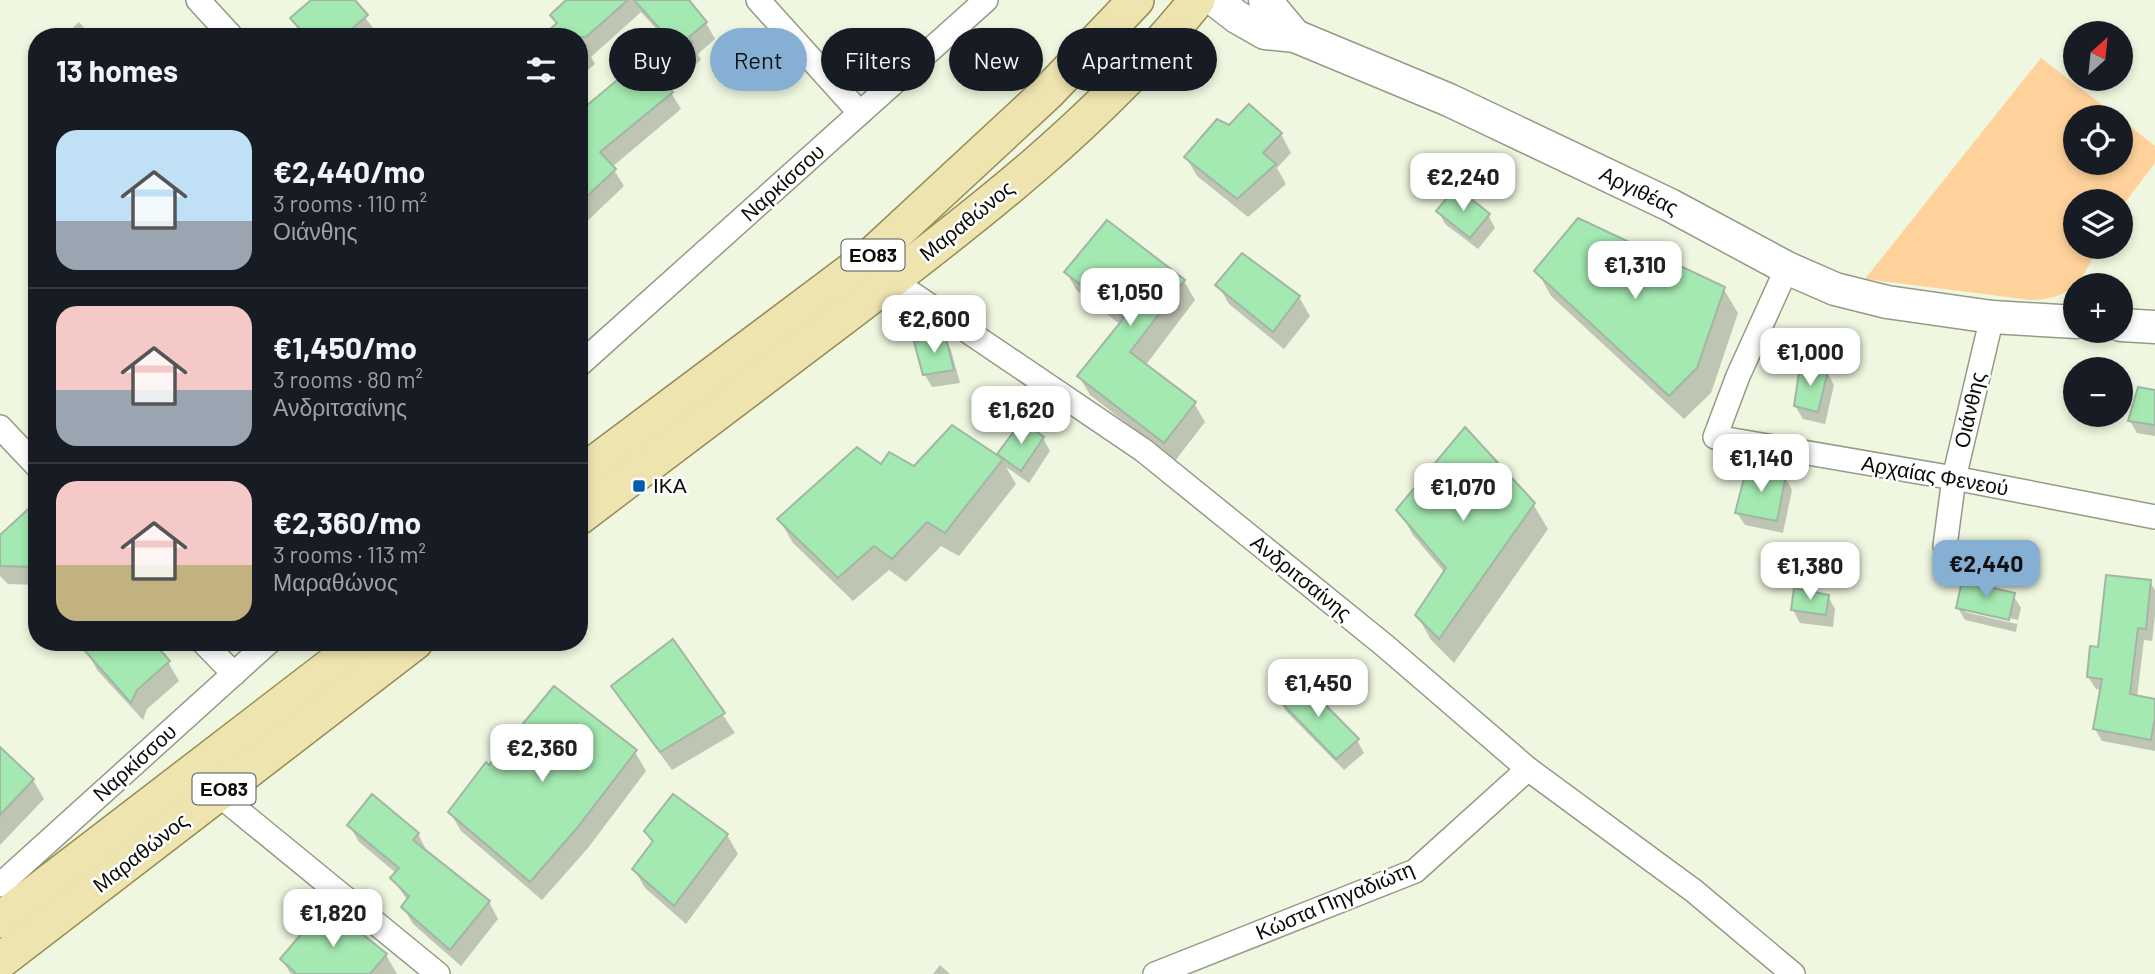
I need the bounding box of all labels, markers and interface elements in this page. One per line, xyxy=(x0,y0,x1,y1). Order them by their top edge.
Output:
north arrow xyxy=(2063,21,2133,91)
map controls xyxy=(2063,21,2133,427)
chip: Buy xyxy=(609,28,696,91)
chip: Rent xyxy=(710,28,807,91)
chip: Filters xyxy=(821,28,935,91)
chip: New xyxy=(949,28,1043,91)
chip: Apartment xyxy=(1057,28,1217,91)
icon: filters xyxy=(522,51,560,89)
text: 13 homes xyxy=(56,52,178,88)
button: locate xyxy=(2063,105,2133,175)
street label: Ναρκίσσου xyxy=(735,138,829,226)
text: €2,440/mo xyxy=(273,153,425,189)
pin: €2,240 xyxy=(1406,154,1520,213)
icon: home xyxy=(112,158,196,242)
street label: Αργιθέας xyxy=(1596,160,1683,219)
text: €2,240 xyxy=(1426,162,1500,190)
street label: Μαραθώνος xyxy=(914,174,1018,265)
text: 3 rooms · 110 m² xyxy=(273,189,427,217)
button: layers xyxy=(2063,189,2133,259)
text: Οιάνθης xyxy=(273,217,357,245)
road number: ΕΟ83 xyxy=(842,240,904,270)
pin: €1,310 xyxy=(1578,242,1692,301)
text: €1,310 xyxy=(1604,250,1666,278)
pin: €1,050 xyxy=(1073,268,1187,328)
button: + xyxy=(2063,273,2133,343)
text: €1,050 xyxy=(1097,277,1163,305)
pin: €2,600 xyxy=(877,296,991,355)
text: €2,600 xyxy=(898,304,970,332)
pin: €1,000 xyxy=(1753,328,1867,388)
text: €1,450/mo xyxy=(273,329,417,365)
icon: home xyxy=(112,334,196,418)
text: €1,000 xyxy=(1776,337,1844,365)
button: − xyxy=(2063,357,2133,427)
text: 3 rooms · 80 m² xyxy=(273,365,423,393)
street label: Οιάνθης xyxy=(1948,369,1989,450)
pin: €1,620 xyxy=(964,386,1078,446)
text: Ανδριτσαίνης xyxy=(273,393,407,421)
text: €1,620 xyxy=(987,395,1055,423)
pin: €1,140 xyxy=(1704,434,1818,494)
text: €1,140 xyxy=(1729,443,1793,471)
street label: Αρχαίας Φενεού xyxy=(1860,449,2011,500)
pin: €1,070 xyxy=(1406,463,1520,523)
place label: ΙΚΑ xyxy=(653,472,687,497)
text: €1,070 xyxy=(1430,472,1496,500)
marker: ΙΚΑ xyxy=(631,478,647,494)
text: €2,360/mo xyxy=(273,504,421,540)
icon: home xyxy=(112,509,196,593)
street label: Ανδριτσαίνης xyxy=(1246,529,1357,625)
text: 3 rooms · 113 m² xyxy=(273,540,426,568)
pin: €2,440 xyxy=(1929,540,2043,600)
pin: €1,380 xyxy=(1753,542,1867,602)
text: €2,440 xyxy=(1949,549,2023,577)
text: €1,380 xyxy=(1777,551,1843,579)
text: Μαραθώνος xyxy=(273,568,398,596)
pin: €1,450 xyxy=(1261,660,1375,719)
text: €1,450 xyxy=(1284,668,1352,696)
street label: Ναρκίσσου xyxy=(87,718,181,806)
pin: €2,360 xyxy=(485,724,599,784)
text: €2,360 xyxy=(506,733,578,761)
road number: ΕΟ83 xyxy=(192,774,256,804)
street label: Μαραθώνος xyxy=(87,807,193,897)
street label: Κώστα Πηγαδιώτη xyxy=(1252,855,1417,944)
pin: €1,820 xyxy=(276,890,390,949)
text: €1,820 xyxy=(299,898,367,926)

